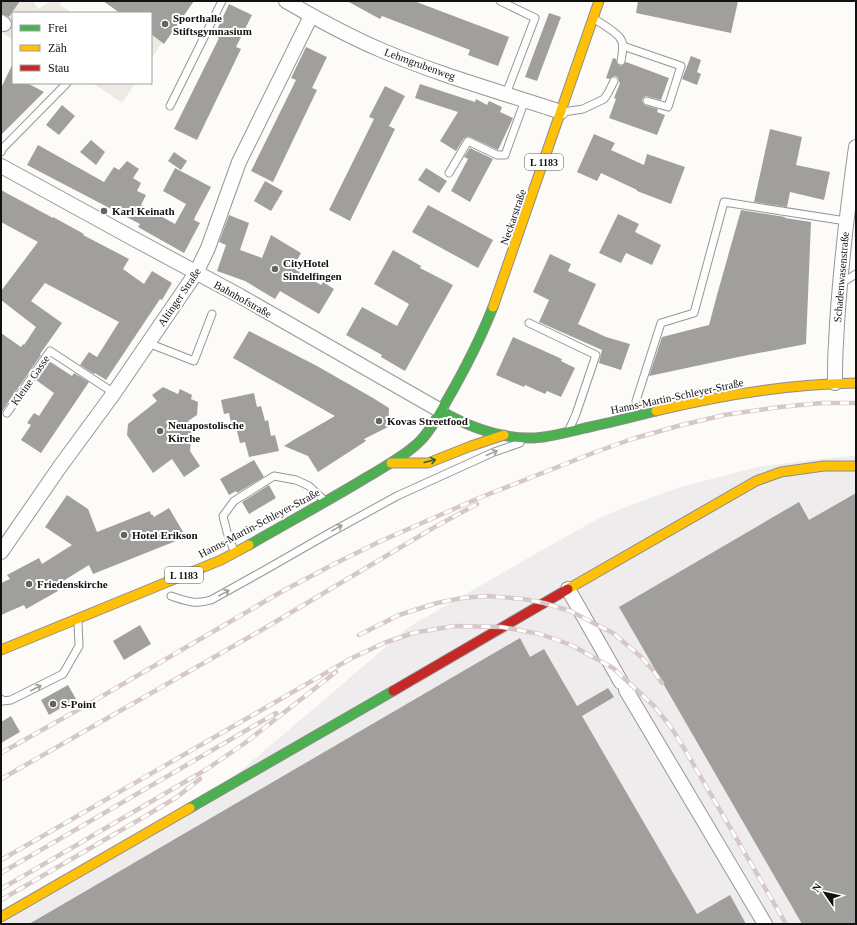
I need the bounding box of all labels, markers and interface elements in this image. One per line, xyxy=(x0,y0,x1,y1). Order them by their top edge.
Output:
legend xyxy=(12,12,152,84)
place label: Sporthalle Stiftsgymnasium xyxy=(173,12,252,37)
marker: Sporthalle Stiftsgymnasium xyxy=(160,19,170,29)
text: Frei xyxy=(48,21,68,35)
text: Zäh xyxy=(48,41,67,55)
street label: Lehmgrubenweg xyxy=(383,46,458,83)
text: Stau xyxy=(48,61,69,75)
road number: L 1183 xyxy=(525,154,563,170)
street label: Neckarstraße xyxy=(498,188,528,246)
place label: Karl Keinath xyxy=(112,205,175,217)
marker: Karl Keinath xyxy=(99,206,109,216)
street label: Schadenwasenstraße xyxy=(831,231,851,323)
place label: CityHotel Sindelfingen xyxy=(283,257,342,282)
marker: CityHotel Sindelfingen xyxy=(270,264,280,274)
street label: Altinger Straße xyxy=(155,266,203,328)
street label: Bahnhofstraße xyxy=(212,278,274,320)
street label: Kleine Gasse xyxy=(8,353,52,407)
street label: Hanns-Martin-Schleyer-Straße xyxy=(610,376,745,416)
place label: Kovas Streetfood xyxy=(387,415,468,427)
marker: Kovas Streetfood xyxy=(374,416,384,426)
place label: Neuapostolische Kirche xyxy=(168,419,244,444)
marker: Neuapostolische Kirche xyxy=(155,426,165,436)
one-way arrow xyxy=(486,449,498,457)
one-way arrow xyxy=(423,457,436,464)
street label: Hanns-Martin-Schleyer-Straße xyxy=(196,486,322,560)
one-way arrow xyxy=(331,524,343,532)
place label: Hotel Erikson xyxy=(132,529,198,541)
marker: Hotel Erikson xyxy=(119,530,129,540)
road number: L 1183 xyxy=(165,567,203,583)
place label: Friedenskirche xyxy=(37,578,108,590)
marker: Friedenskirche xyxy=(24,579,34,589)
one-way arrow xyxy=(218,588,230,596)
one-way arrow xyxy=(30,684,42,691)
place label: S-Point xyxy=(61,698,96,710)
marker: S-Point xyxy=(48,699,58,709)
north arrow xyxy=(805,873,845,913)
text: N xyxy=(810,881,824,894)

